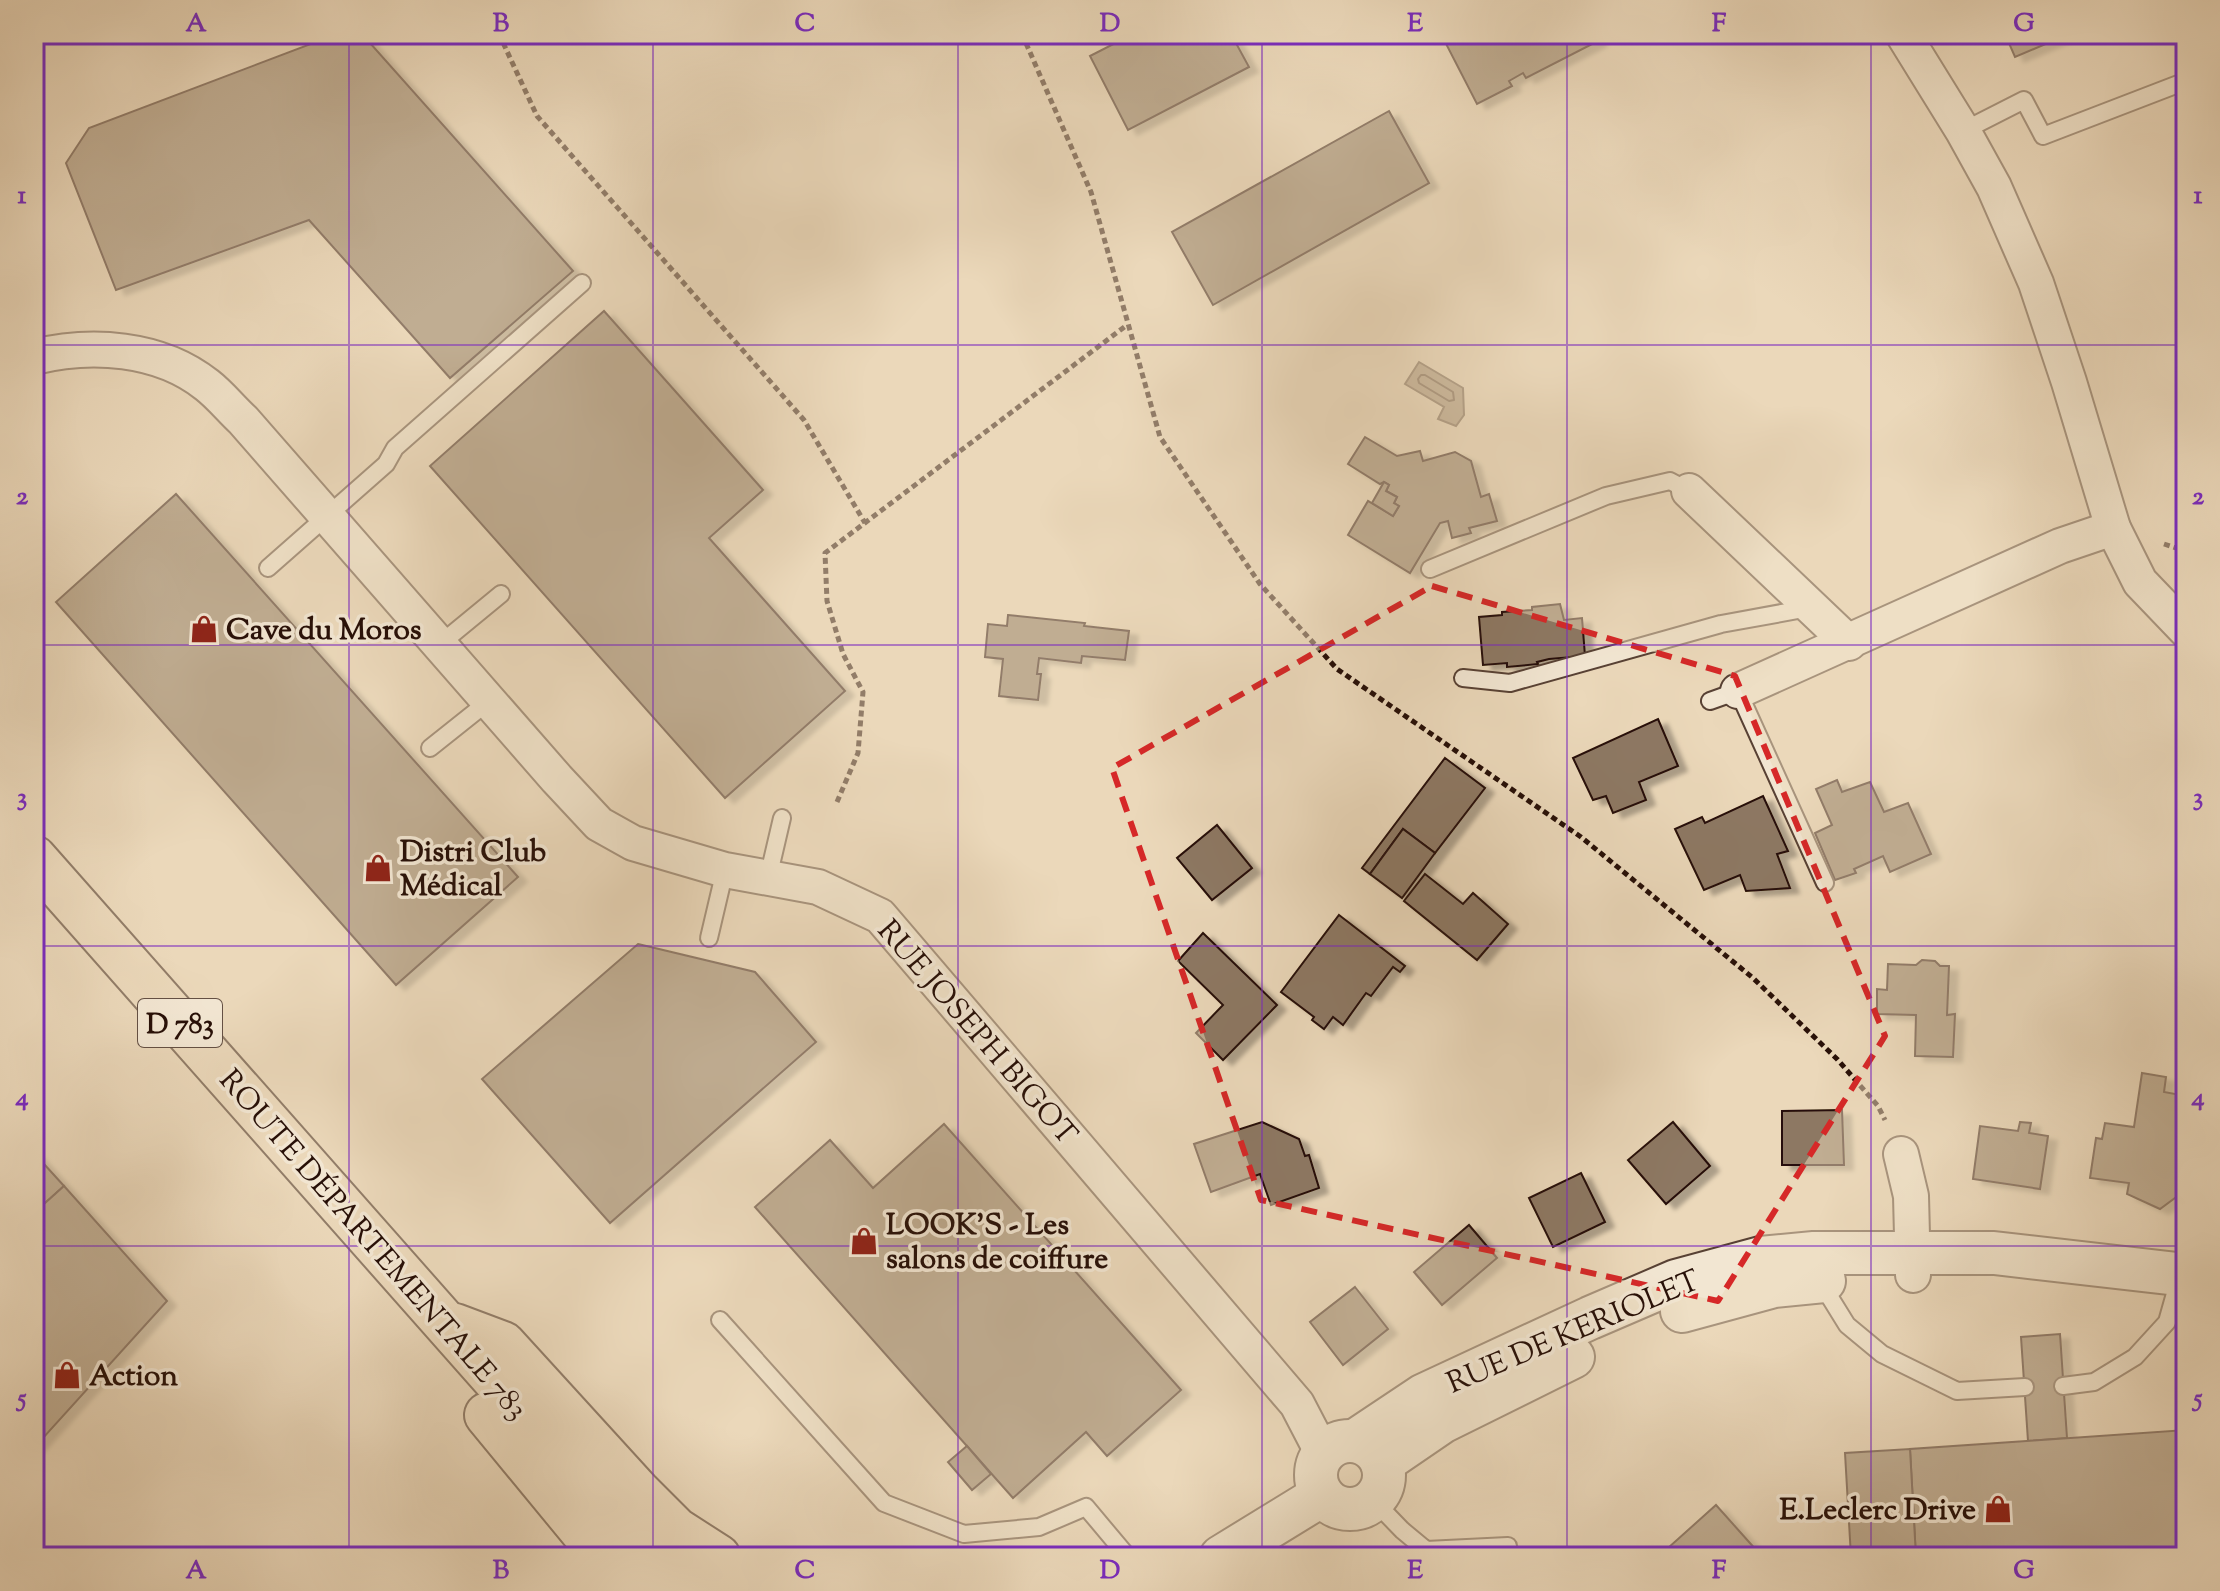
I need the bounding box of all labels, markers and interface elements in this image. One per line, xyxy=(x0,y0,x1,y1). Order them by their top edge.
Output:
text: A xyxy=(185,6,207,43)
text: B xyxy=(493,6,510,43)
text: C xyxy=(795,6,815,43)
text: D xyxy=(1100,6,1120,43)
text: E xyxy=(1407,6,1423,43)
text: F xyxy=(1712,6,1727,43)
text: G xyxy=(2013,6,2035,43)
text: 1 xyxy=(18,178,27,215)
text: 1 xyxy=(2194,178,2203,215)
text: 2 xyxy=(16,479,29,516)
text: 2 xyxy=(2192,479,2205,516)
place label: Cave du Moros xyxy=(226,610,422,653)
shop icon: Cave du Moros xyxy=(189,614,219,644)
text: 3 xyxy=(17,780,27,817)
text: 3 xyxy=(2193,780,2203,817)
place label: Distri Club Médical xyxy=(400,832,546,909)
shop icon: Distri Club Médical xyxy=(363,853,393,883)
street label: RUE JOSEPH BIGOT xyxy=(866,912,1086,1156)
road number: D 783 xyxy=(138,999,222,1047)
street label: ROUTE DÉPARTEMENTALE 783 xyxy=(208,1061,537,1430)
text: 4 xyxy=(14,1080,29,1117)
text: 4 xyxy=(2190,1080,2205,1117)
place label: LOOK'S - Les salons de coiffure xyxy=(886,1205,1108,1282)
shop icon: LOOK'S - Les salons de coiffure xyxy=(849,1226,879,1256)
street label: RUE DE KERIOLET xyxy=(1441,1261,1707,1406)
place label: Action xyxy=(89,1356,178,1399)
shop icon: Action xyxy=(52,1360,82,1390)
text: 5 xyxy=(16,1381,27,1418)
text: 5 xyxy=(2192,1381,2203,1418)
place label: E.Leclerc Drive xyxy=(1779,1490,1976,1533)
shop icon: E.Leclerc Drive xyxy=(1983,1494,2013,1524)
text: A xyxy=(185,1553,207,1590)
text: B xyxy=(493,1553,510,1590)
text: C xyxy=(795,1553,815,1590)
text: D xyxy=(1100,1553,1120,1590)
text: E xyxy=(1407,1553,1423,1590)
text: F xyxy=(1712,1553,1727,1590)
text: G xyxy=(2013,1553,2035,1590)

